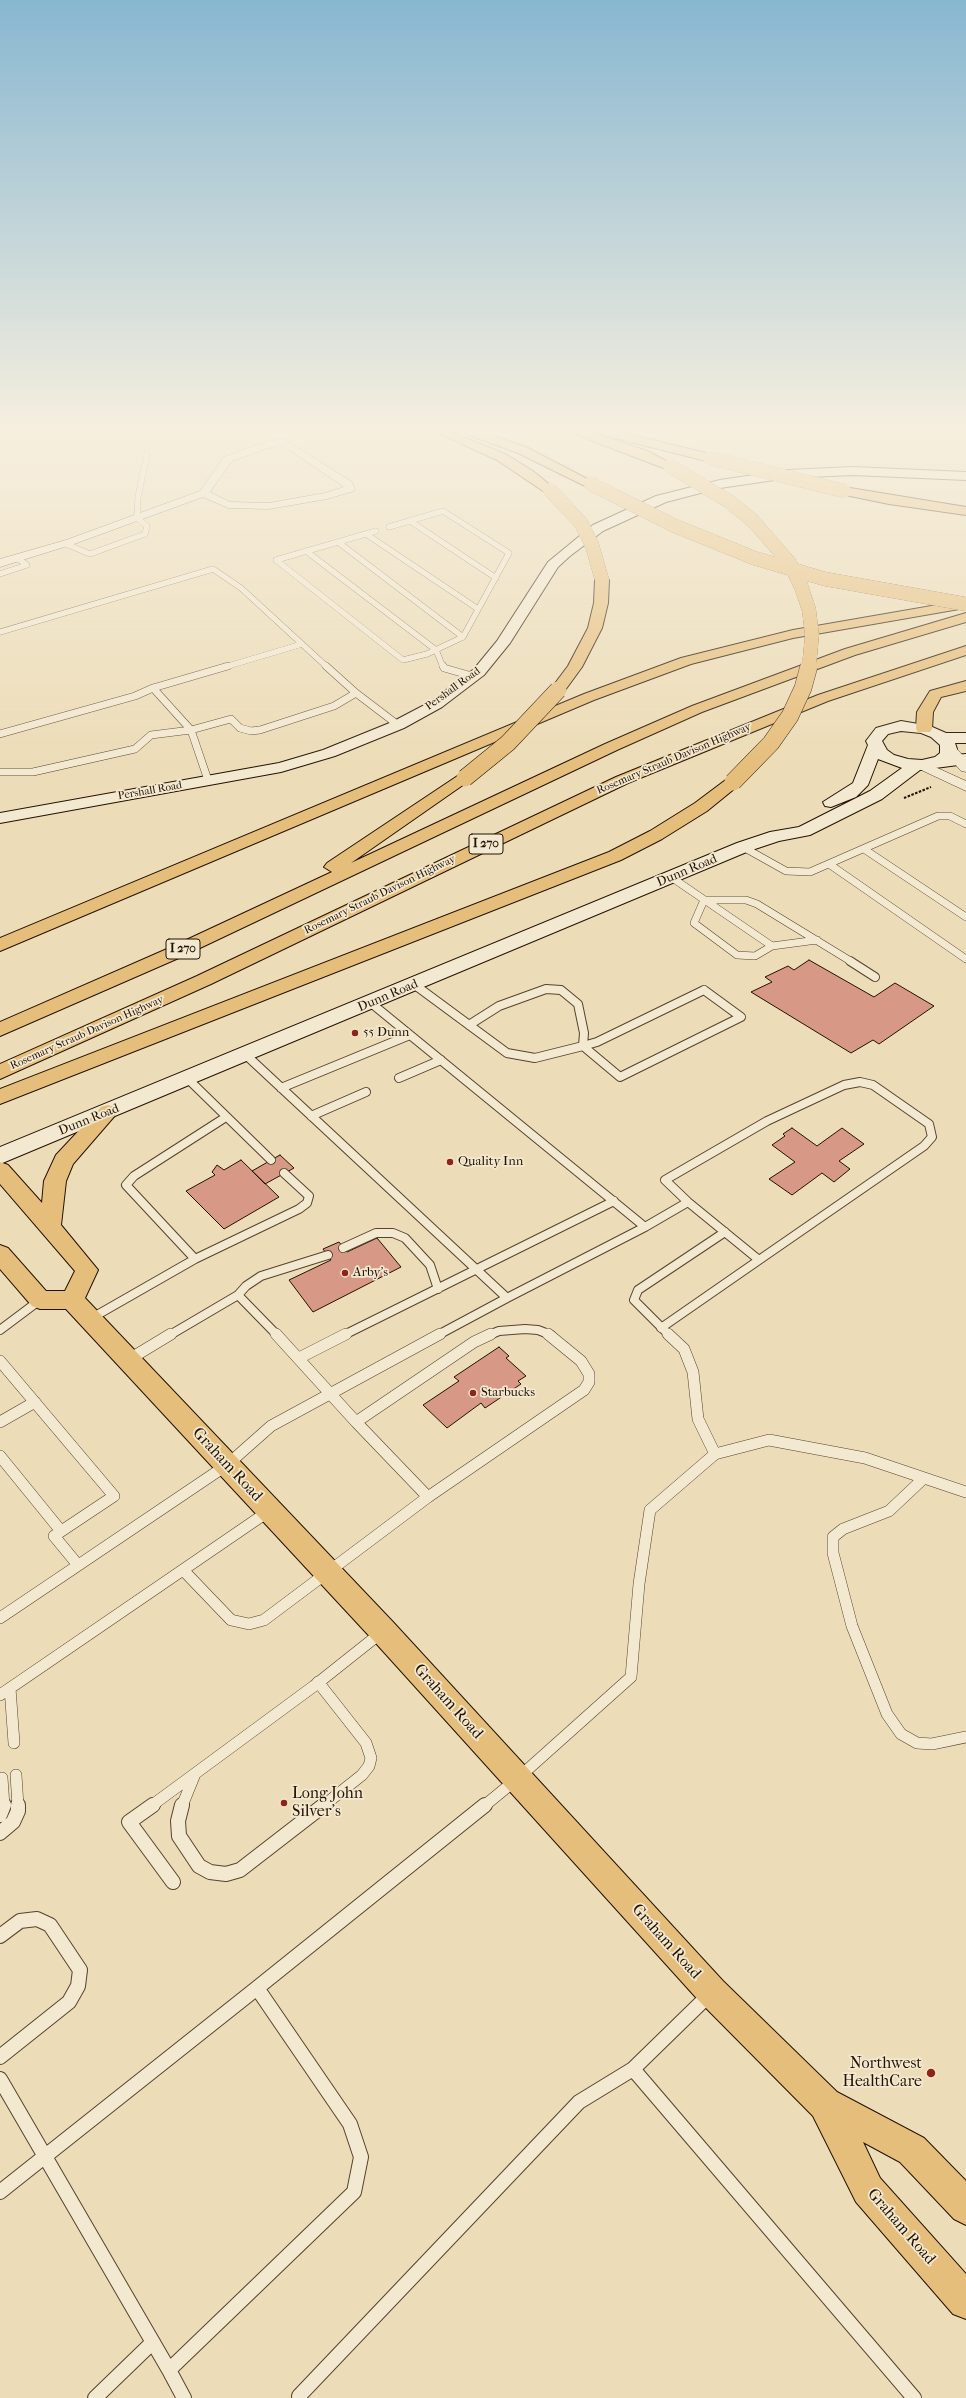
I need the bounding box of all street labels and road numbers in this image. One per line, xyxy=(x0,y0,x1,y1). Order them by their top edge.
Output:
street label: Pershall Road xyxy=(423,665,483,713)
street label: Rosemary Straub Davison Highway xyxy=(595,720,753,798)
street label: Pershall Road xyxy=(117,779,183,803)
road number: I 270 xyxy=(469,834,503,854)
street label: Dunn Road xyxy=(654,851,720,891)
street label: Rosemary Straub Davison Highway xyxy=(302,853,458,937)
road number: I 270 xyxy=(166,939,200,959)
street label: Dunn Road xyxy=(355,976,421,1016)
street label: Rosemary Straub Davison Highway xyxy=(8,993,166,1073)
street label: Dunn Road xyxy=(56,1101,122,1139)
street label: Graham Road xyxy=(188,1424,266,1506)
street label: Graham Road xyxy=(409,1661,487,1743)
street label: Graham Road xyxy=(627,1901,705,1983)
street label: Graham Road xyxy=(863,2185,939,2269)

